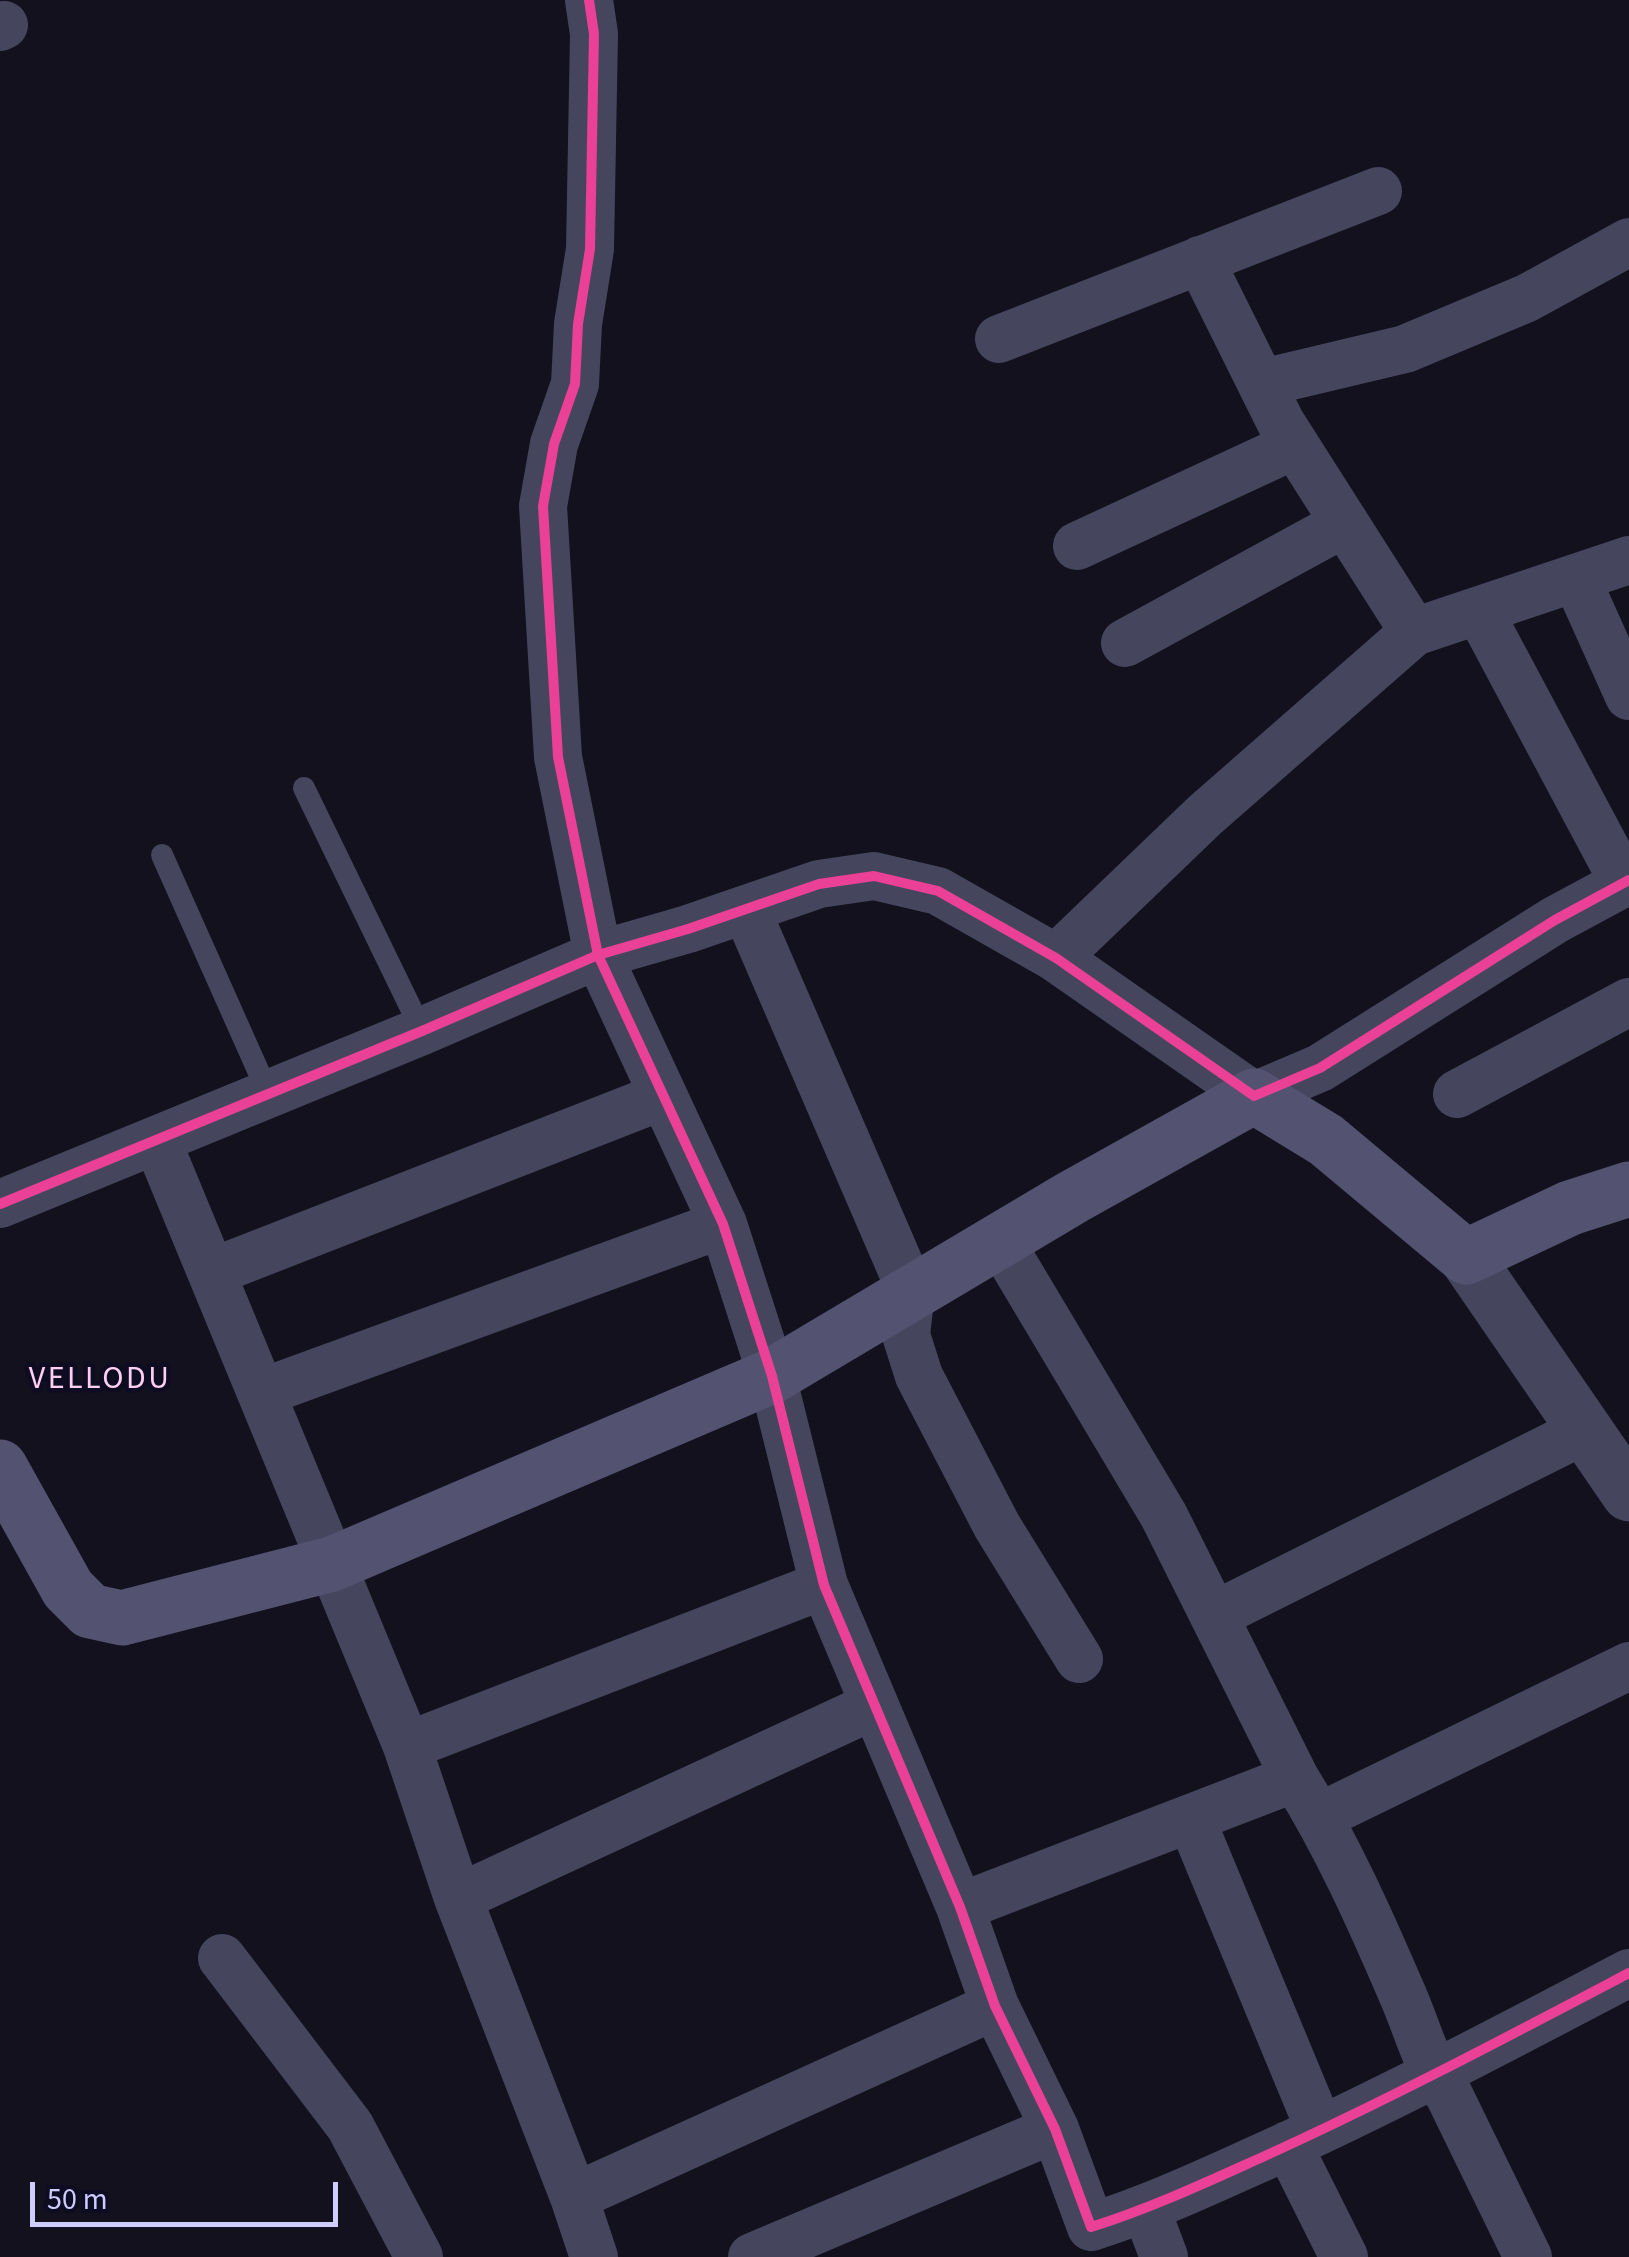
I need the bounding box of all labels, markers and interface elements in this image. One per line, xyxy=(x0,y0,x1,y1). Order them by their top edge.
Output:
district label: VELLODU xyxy=(29,1362,171,1400)
scale bar xyxy=(35,2162,342,2224)
text: 50 m xyxy=(47,2178,108,2221)

